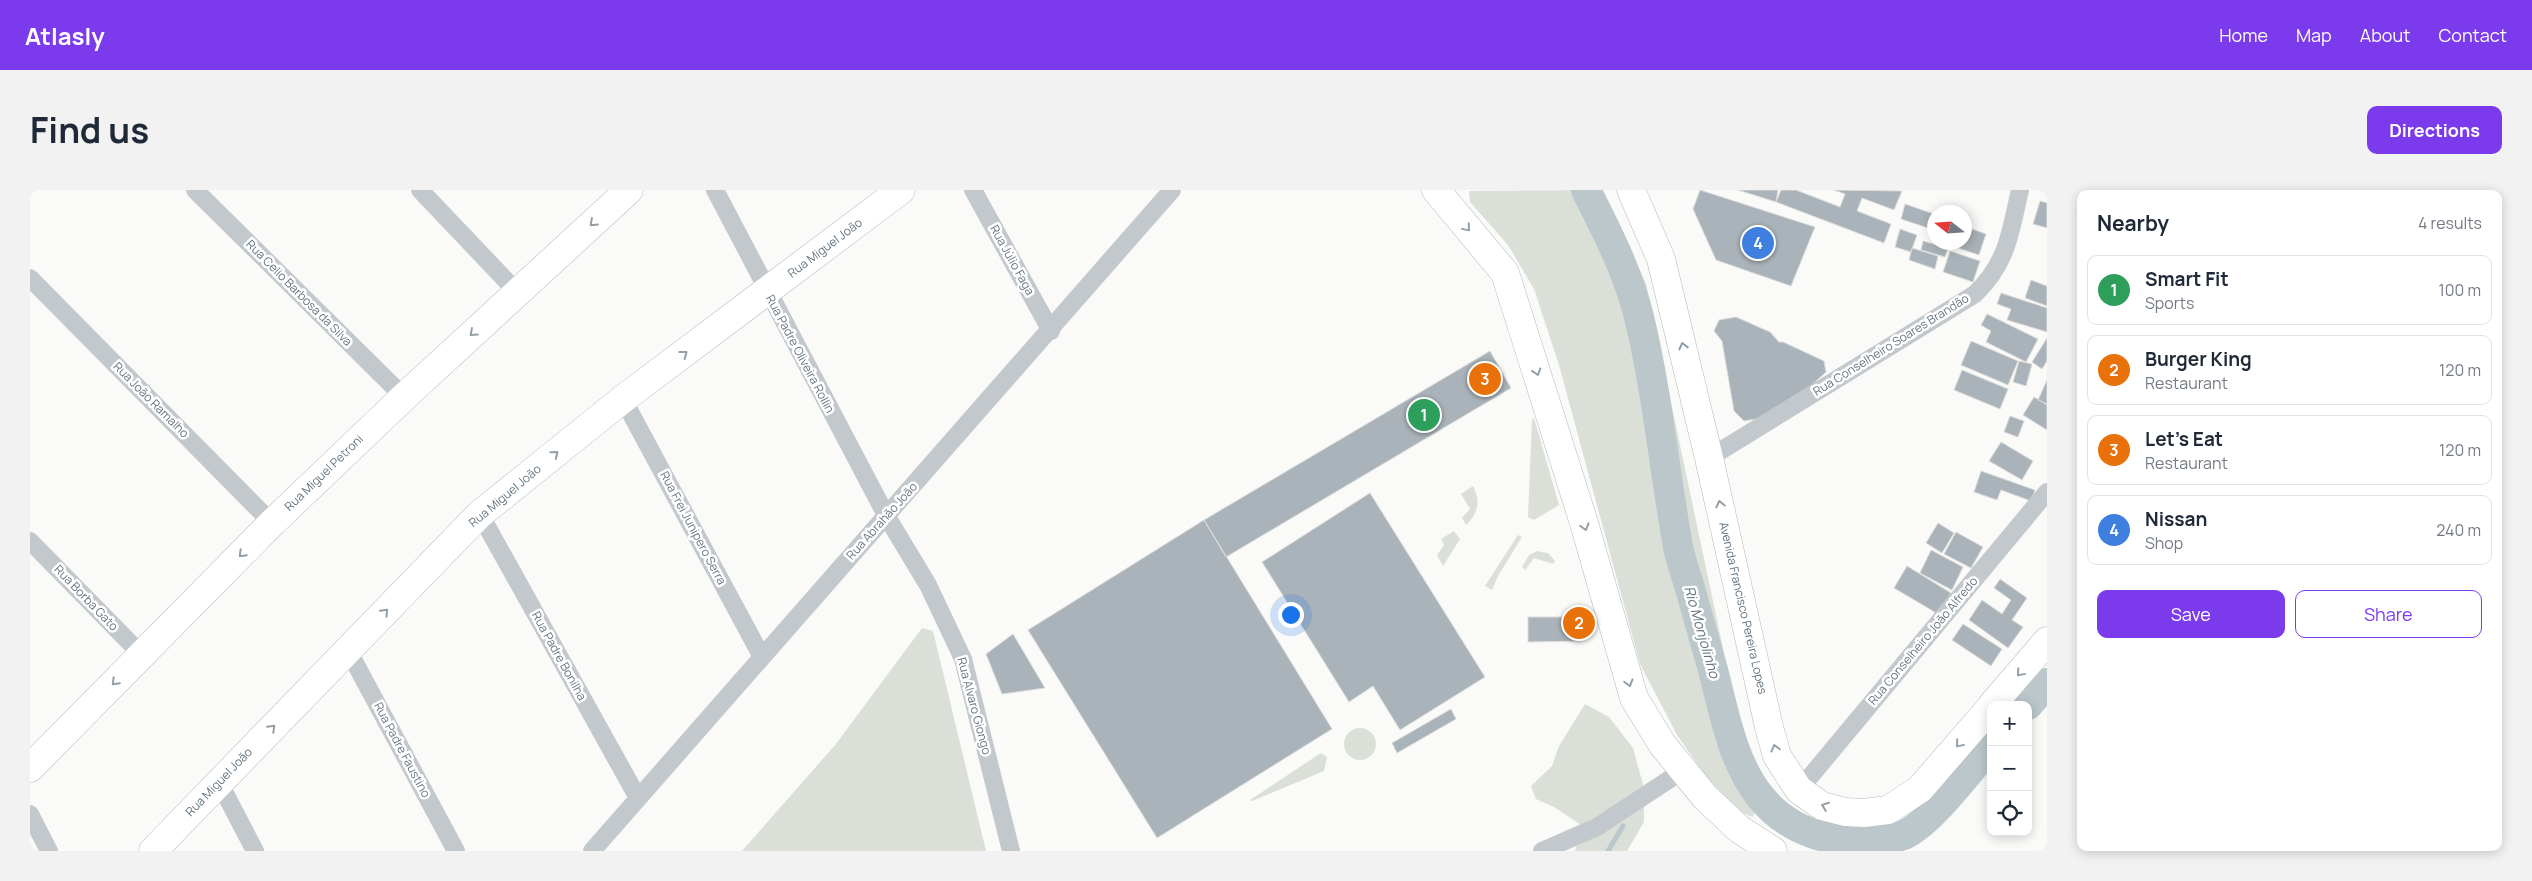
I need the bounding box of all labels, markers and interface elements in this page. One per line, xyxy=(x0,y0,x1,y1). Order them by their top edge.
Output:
text: Atlasly xyxy=(25,19,105,52)
text: Home xyxy=(2219,23,2268,47)
text: Map xyxy=(2296,23,2332,47)
text: About xyxy=(2360,23,2410,47)
text: Contact xyxy=(2438,23,2507,47)
text: Find us xyxy=(30,106,149,154)
button: Directions xyxy=(2367,106,2502,154)
north arrow xyxy=(1927,205,1972,250)
text: Nearby xyxy=(2097,209,2169,237)
text: 4 results xyxy=(2418,212,2482,234)
street label: Rua Miguel João xyxy=(784,214,866,281)
one-way arrow xyxy=(590,217,599,226)
street label: Rua Júlio Faga xyxy=(986,222,1039,298)
one-way arrow xyxy=(1462,222,1471,231)
pin: 4 xyxy=(1742,224,1774,262)
street label: Rua Celio Barbosa da Silva xyxy=(242,236,356,350)
text: Smart Fit xyxy=(2145,266,2229,292)
text: 1 xyxy=(2110,279,2118,301)
text: 100 m xyxy=(2438,279,2481,301)
street label: Rua Conselheiro Soares Brandão xyxy=(1810,290,1972,400)
street label: Rua Padre Oliveira Rollin xyxy=(762,292,839,416)
text: Sports xyxy=(2145,292,2194,314)
one-way arrow xyxy=(470,327,479,336)
one-way arrow xyxy=(1678,342,1689,350)
text: Burger King xyxy=(2145,346,2252,372)
one-way arrow xyxy=(678,351,688,360)
street label: Rua João Ramalho xyxy=(110,358,193,441)
text: 2 xyxy=(2109,359,2119,381)
text: 120 m xyxy=(2439,359,2481,381)
pin: 3 xyxy=(1469,360,1501,398)
one-way arrow xyxy=(1531,367,1541,375)
text: Restaurant xyxy=(2145,372,2228,394)
pin: 1 xyxy=(1408,396,1440,434)
text: Let's Eat xyxy=(2145,426,2223,452)
street label: Rua Miguel Petroni xyxy=(281,431,367,515)
text: 3 xyxy=(2109,439,2119,461)
text: 120 m xyxy=(2439,439,2481,461)
one-way arrow xyxy=(549,451,558,459)
text: Restaurant xyxy=(2145,452,2228,474)
street label: Rua Miguel João xyxy=(465,460,544,531)
street label: Rua Frei Junipero Serra xyxy=(656,468,731,587)
street label: Rua Abrahão João xyxy=(842,478,921,563)
one-way arrow xyxy=(1715,500,1726,509)
text: Nissan xyxy=(2145,506,2207,532)
text: 4 xyxy=(2109,519,2119,541)
text: 240 m xyxy=(2436,519,2481,541)
street label: Avenida Francisco Pereira Lopes xyxy=(1715,520,1772,696)
one-way arrow xyxy=(1580,522,1590,530)
text: Shop xyxy=(2145,532,2183,554)
one-way arrow xyxy=(239,548,248,557)
street label: Rua Borba Gato xyxy=(51,561,122,634)
street label: Rua Conselheiro João Alfredo xyxy=(1864,573,1981,708)
water label: Rio Monjolinho xyxy=(1680,584,1725,681)
button: Save xyxy=(2097,590,2285,638)
button: Share xyxy=(2295,590,2482,638)
your location xyxy=(1278,602,1304,628)
pin: 2 xyxy=(1563,604,1595,642)
one-way arrow xyxy=(379,608,388,617)
street label: Rua Padre Bonilha xyxy=(528,608,591,703)
street label: Rua Alvaro Giongo xyxy=(953,655,996,756)
one-way arrow xyxy=(2016,667,2025,676)
one-way arrow xyxy=(112,676,121,685)
one-way arrow xyxy=(1624,679,1634,687)
street label: Rua Padre Faustino xyxy=(370,699,435,800)
map controls xyxy=(1987,701,2032,836)
button: + xyxy=(1987,701,2032,746)
one-way arrow xyxy=(266,724,275,733)
one-way arrow xyxy=(1956,738,1965,747)
street label: Rua Miguel João xyxy=(181,744,256,820)
one-way arrow xyxy=(1770,744,1781,752)
button: − xyxy=(1987,746,2032,791)
button: locate xyxy=(1987,791,2032,836)
one-way arrow xyxy=(1821,801,1830,812)

